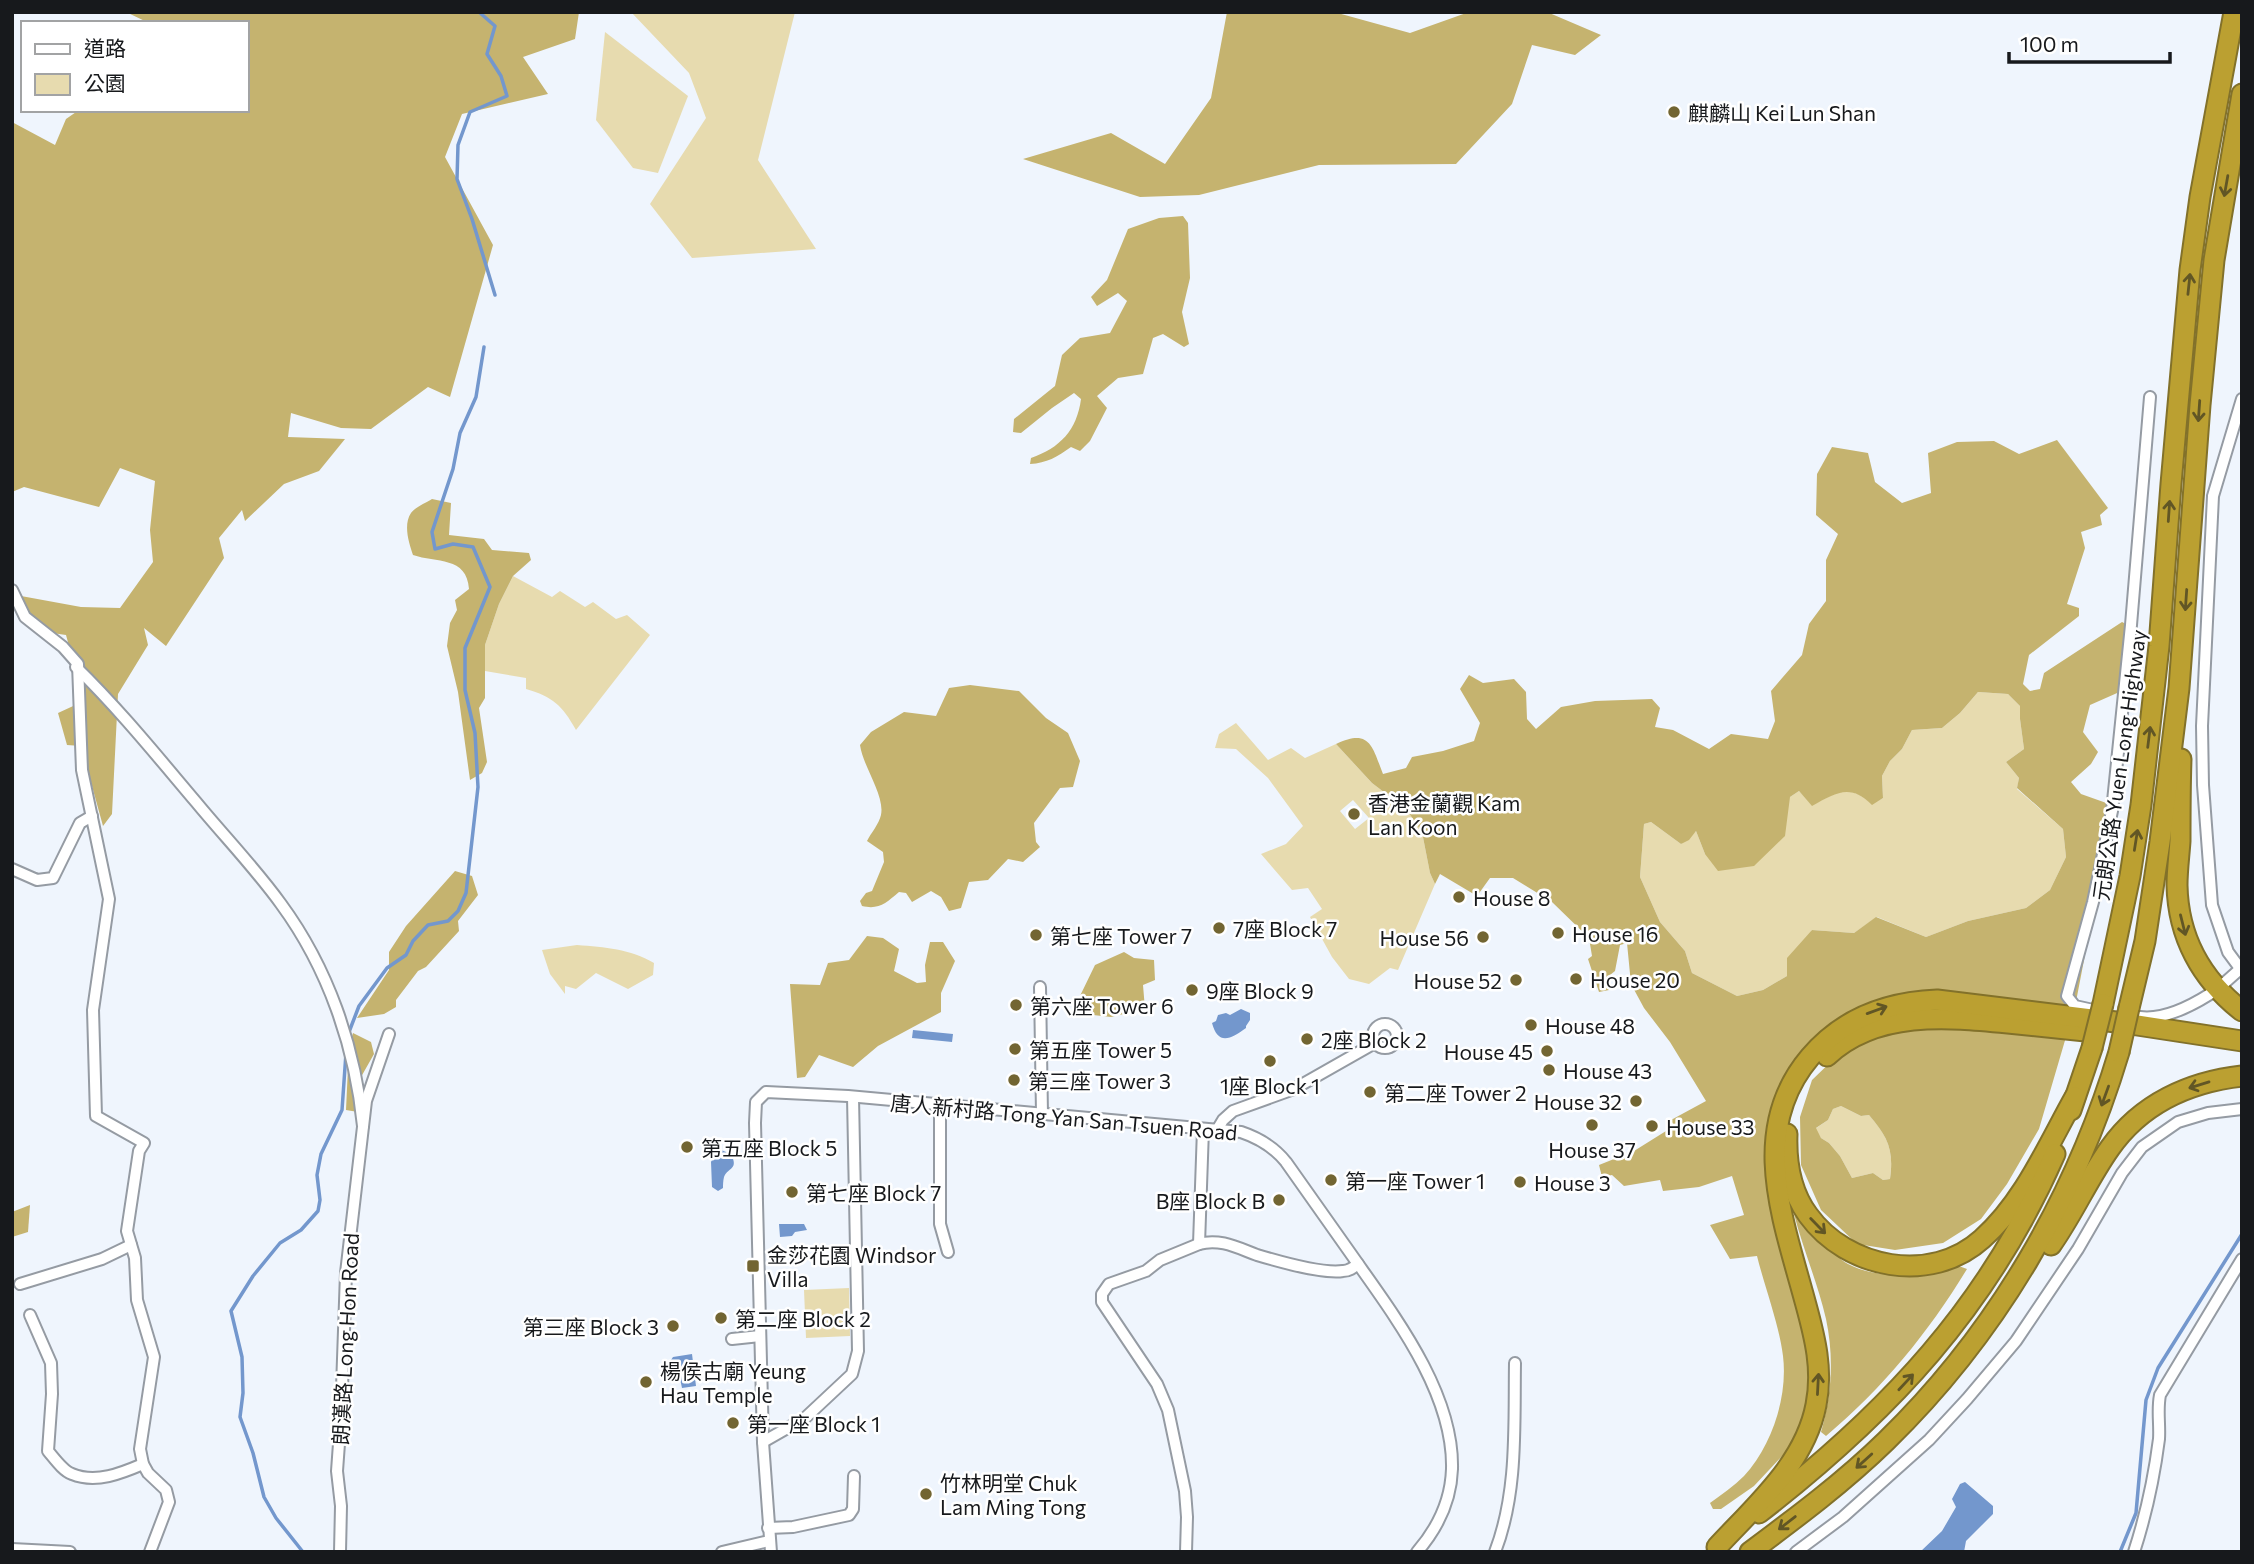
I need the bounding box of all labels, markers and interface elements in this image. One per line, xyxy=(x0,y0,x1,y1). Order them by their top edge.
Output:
legend xyxy=(21,21,248,112)
scale bar xyxy=(2009,21,2170,65)
text: 100 m xyxy=(2020,31,2079,56)
text: 道路 xyxy=(84,35,126,60)
text: 公園 xyxy=(84,70,126,95)
place label: 麒麟山 Kei Lun Shan xyxy=(1688,100,1876,125)
marker: 麒麟山 Kei Lun Shan xyxy=(1666,104,1682,120)
one-way arrow xyxy=(2219,174,2232,197)
one-way arrow xyxy=(2182,273,2195,296)
one-way arrow xyxy=(2192,400,2205,422)
one-way arrow xyxy=(2163,500,2176,522)
one-way arrow xyxy=(2179,588,2192,611)
street label: 元朗公路 Yuen Long Highway xyxy=(2088,628,2150,902)
one-way arrow xyxy=(2143,726,2156,749)
place label: 香港金蘭觀 Kam Lan Koon xyxy=(1368,790,1520,839)
marker: 香港金蘭觀 Kam Lan Koon xyxy=(1346,806,1362,822)
one-way arrow xyxy=(2129,830,2142,852)
place label: House 8 xyxy=(1473,885,1550,910)
marker: House 8 xyxy=(1451,889,1467,905)
one-way arrow xyxy=(2177,913,2190,936)
place label: 7座 Block 7 xyxy=(1233,916,1337,941)
marker: 7座 Block 7 xyxy=(1211,920,1227,936)
place label: House 16 xyxy=(1572,921,1658,946)
place label: 第七座 Tower 7 xyxy=(1050,923,1192,948)
place label: House 56 xyxy=(1380,925,1469,950)
marker: House 16 xyxy=(1550,925,1566,941)
marker: 第七座 Tower 7 xyxy=(1028,927,1044,943)
marker: House 56 xyxy=(1475,929,1491,945)
place label: House 20 xyxy=(1590,967,1680,992)
place label: House 52 xyxy=(1414,968,1502,993)
marker: House 20 xyxy=(1568,971,1584,987)
marker: House 52 xyxy=(1508,972,1524,988)
place label: 9座 Block 9 xyxy=(1206,978,1314,1003)
marker: 9座 Block 9 xyxy=(1184,982,1200,998)
place label: 第六座 Tower 6 xyxy=(1030,993,1174,1018)
marker: 第六座 Tower 6 xyxy=(1008,997,1024,1013)
one-way arrow xyxy=(1865,1003,1887,1015)
place label: House 48 xyxy=(1545,1013,1635,1038)
marker: House 48 xyxy=(1523,1017,1539,1033)
place label: 2座 Block 2 xyxy=(1321,1027,1427,1052)
marker: 2座 Block 2 xyxy=(1299,1031,1315,1047)
place label: 第五座 Tower 5 xyxy=(1029,1037,1172,1062)
place label: House 45 xyxy=(1444,1039,1533,1064)
marker: 第五座 Tower 5 xyxy=(1007,1041,1023,1057)
marker: House 45 xyxy=(1539,1043,1555,1059)
marker: 1座 Block 1 xyxy=(1262,1053,1278,1069)
place label: House 43 xyxy=(1563,1058,1652,1083)
marker: House 43 xyxy=(1541,1062,1557,1078)
place label: 第三座 Tower 3 xyxy=(1028,1068,1171,1093)
marker: 第三座 Tower 3 xyxy=(1006,1072,1022,1088)
place label: 1座 Block 1 xyxy=(1220,1073,1320,1098)
one-way arrow xyxy=(2188,1079,2210,1092)
place label: 第二座 Tower 2 xyxy=(1384,1080,1527,1105)
marker: 第二座 Tower 2 xyxy=(1362,1084,1378,1100)
one-way arrow xyxy=(2098,1084,2110,1106)
street label: 唐人新村路 Tong Yan San Tsuen Road xyxy=(889,1089,1239,1145)
place label: House 32 xyxy=(1534,1089,1622,1114)
marker: House 32 xyxy=(1628,1093,1644,1109)
place label: House 33 xyxy=(1666,1114,1755,1139)
marker: House 37 xyxy=(1584,1117,1600,1133)
marker: House 33 xyxy=(1644,1118,1660,1134)
place label: 第五座 Block 5 xyxy=(701,1135,837,1160)
place label: House 37 xyxy=(1548,1137,1636,1162)
marker: 第五座 Block 5 xyxy=(679,1139,695,1155)
place label: 第一座 Tower 1 xyxy=(1345,1168,1485,1193)
place label: House 3 xyxy=(1534,1170,1611,1195)
marker: 第一座 Tower 1 xyxy=(1323,1172,1339,1188)
marker: House 3 xyxy=(1512,1174,1528,1190)
place label: 第七座 Block 7 xyxy=(806,1180,941,1205)
marker: 第七座 Block 7 xyxy=(784,1184,800,1200)
place label: B座 Block B xyxy=(1156,1188,1265,1213)
marker: B座 Block B xyxy=(1271,1192,1287,1208)
one-way arrow xyxy=(1809,1217,1826,1234)
street label: 朗漢路 Long Hon Road xyxy=(327,1232,363,1446)
place label: 金莎花園 Windsor Villa xyxy=(767,1242,937,1291)
marker: 金莎花園 Windsor Villa xyxy=(745,1258,761,1274)
place label: 第二座 Block 2 xyxy=(735,1306,871,1331)
marker: 第二座 Block 2 xyxy=(713,1310,729,1326)
place label: 第三座 Block 3 xyxy=(523,1314,659,1339)
marker: 第三座 Block 3 xyxy=(665,1318,681,1334)
place label: 楊侯古廟 Yeung Hau Temple xyxy=(660,1358,806,1407)
one-way arrow xyxy=(1812,1372,1825,1395)
one-way arrow xyxy=(1898,1373,1914,1391)
marker: 楊侯古廟 Yeung Hau Temple xyxy=(638,1374,654,1390)
place label: 第一座 Block 1 xyxy=(747,1411,880,1436)
marker: 第一座 Block 1 xyxy=(725,1415,741,1431)
one-way arrow xyxy=(1856,1453,1874,1469)
place label: 竹林明堂 Chuk Lam Ming Tong xyxy=(940,1470,1086,1519)
marker: 竹林明堂 Chuk Lam Ming Tong xyxy=(918,1486,934,1502)
one-way arrow xyxy=(1778,1516,1797,1531)

